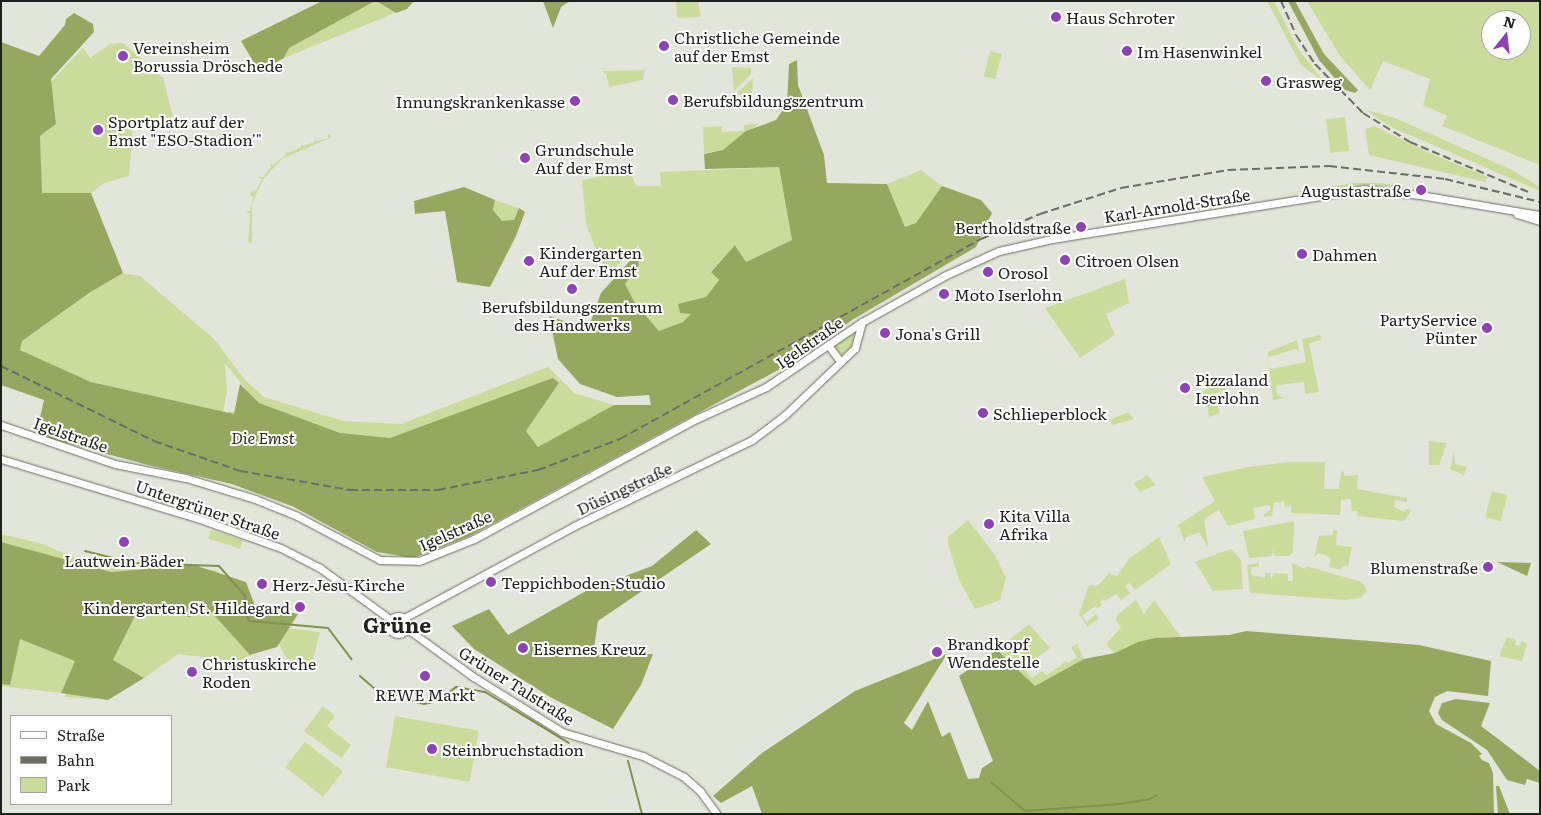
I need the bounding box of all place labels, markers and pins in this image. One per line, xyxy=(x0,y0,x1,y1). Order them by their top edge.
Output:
place label: Haus Schroter xyxy=(1066,7,1175,27)
marker: Haus Schroter xyxy=(1050,11,1062,23)
place label: Christliche Gemeinde auf der Emst xyxy=(674,27,840,65)
place label: Vereinsheim Borussia Dröschede xyxy=(133,37,283,75)
marker: Christliche Gemeinde auf der Emst xyxy=(658,40,670,52)
place label: Im Hasenwinkel xyxy=(1137,41,1262,61)
marker: Im Hasenwinkel xyxy=(1121,45,1133,57)
marker: Vereinsheim Borussia Dröschede xyxy=(117,50,129,62)
place label: Grasweg xyxy=(1276,71,1342,91)
marker: Grasweg xyxy=(1260,75,1272,87)
place label: Berufsbildungszentrum xyxy=(683,90,864,110)
place label: Innungskrankenkasse xyxy=(396,91,565,111)
marker: Berufsbildungszentrum xyxy=(667,94,679,106)
marker: Innungskrankenkasse xyxy=(569,95,581,107)
place label: Sportplatz auf der Emst "ESO-Stadion'" xyxy=(108,111,262,149)
marker: Sportplatz auf der Emst "ESO-Stadion'" xyxy=(92,124,104,136)
place label: Grundschule Auf der Emst xyxy=(535,139,634,177)
marker: Grundschule Auf der Emst xyxy=(519,152,531,164)
place label: Augustastraße xyxy=(1300,180,1411,200)
marker: Augustastraße xyxy=(1415,184,1427,196)
place label: Bertholdstraße xyxy=(955,217,1071,237)
marker: Bertholdstraße xyxy=(1075,221,1087,233)
place label: Kindergarten Auf der Emst xyxy=(539,242,642,280)
place label: Dahmen xyxy=(1312,244,1377,264)
marker: Dahmen xyxy=(1296,248,1308,260)
place label: Citroen Olsen xyxy=(1075,250,1179,270)
marker: Citroen Olsen xyxy=(1059,254,1071,266)
marker: Kindergarten Auf der Emst xyxy=(523,255,535,267)
place label: Orosol xyxy=(998,262,1048,282)
marker: Orosol xyxy=(982,266,994,278)
marker: Berufsbildungszentrum des Handwerks xyxy=(566,283,578,295)
place label: Moto Iserlohn xyxy=(954,284,1062,304)
marker: Moto Iserlohn xyxy=(938,288,950,300)
place label: Berufsbildungszentrum des Handwerks xyxy=(481,296,663,334)
place label: PartyService Pünter xyxy=(1379,309,1477,347)
marker: PartyService Pünter xyxy=(1481,322,1493,334)
place label: Jona's Grill xyxy=(895,323,980,343)
marker: Jona's Grill xyxy=(879,327,891,339)
place label: Pizzaland Iserlohn xyxy=(1195,369,1268,407)
marker: Pizzaland Iserlohn xyxy=(1179,382,1191,394)
place label: Schlieperblock xyxy=(993,403,1107,423)
marker: Schlieperblock xyxy=(977,407,989,419)
place label: Kita Villa Afrika xyxy=(999,505,1070,543)
marker: Kita Villa Afrika xyxy=(983,518,995,530)
marker: Lautwein Bäder xyxy=(118,536,130,548)
place label: Lautwein Bäder xyxy=(64,550,184,570)
place label: Blumenstraße xyxy=(1370,557,1478,577)
marker: Blumenstraße xyxy=(1482,561,1494,573)
place label: Teppichboden-Studio xyxy=(501,572,666,592)
place label: Herz-Jesu-Kirche xyxy=(272,574,405,594)
marker: Teppichboden-Studio xyxy=(485,576,497,588)
marker: Herz-Jesu-Kirche xyxy=(256,578,268,590)
place label: Kindergarten St. Hildegard xyxy=(83,597,290,617)
marker: Kindergarten St. Hildegard xyxy=(294,601,306,613)
place label: Brandkopf Wendestelle xyxy=(947,633,1040,671)
place label: Eisernes Kreuz xyxy=(533,638,646,658)
marker: Eisernes Kreuz xyxy=(517,642,529,654)
marker: Brandkopf Wendestelle xyxy=(931,646,943,658)
place label: Christuskirche Roden xyxy=(202,653,316,691)
marker: Christuskirche Roden xyxy=(186,666,198,678)
marker: REWE Markt xyxy=(419,670,431,682)
place label: REWE Markt xyxy=(375,684,475,704)
place label: Steinbruchstadion xyxy=(442,739,584,759)
marker: Steinbruchstadion xyxy=(426,743,438,755)

